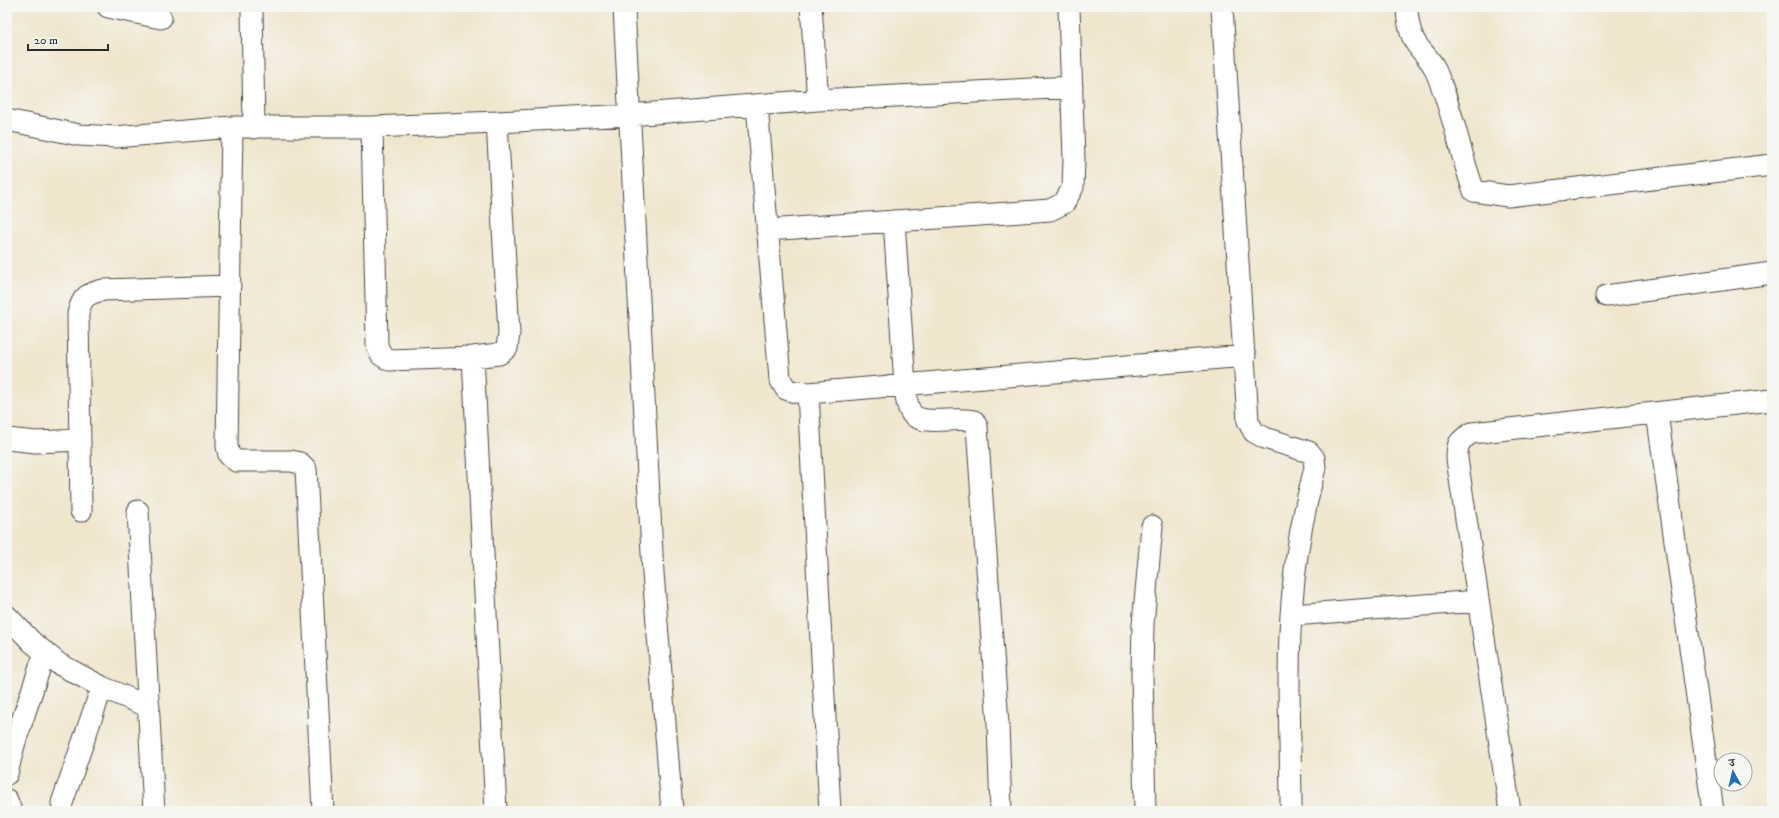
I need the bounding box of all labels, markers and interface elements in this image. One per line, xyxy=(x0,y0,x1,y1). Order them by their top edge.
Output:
scale bar xyxy=(28,26,108,52)
text: 20 m xyxy=(34,33,58,48)
north arrow xyxy=(1713,752,1753,792)
text: उ xyxy=(1727,756,1737,771)

